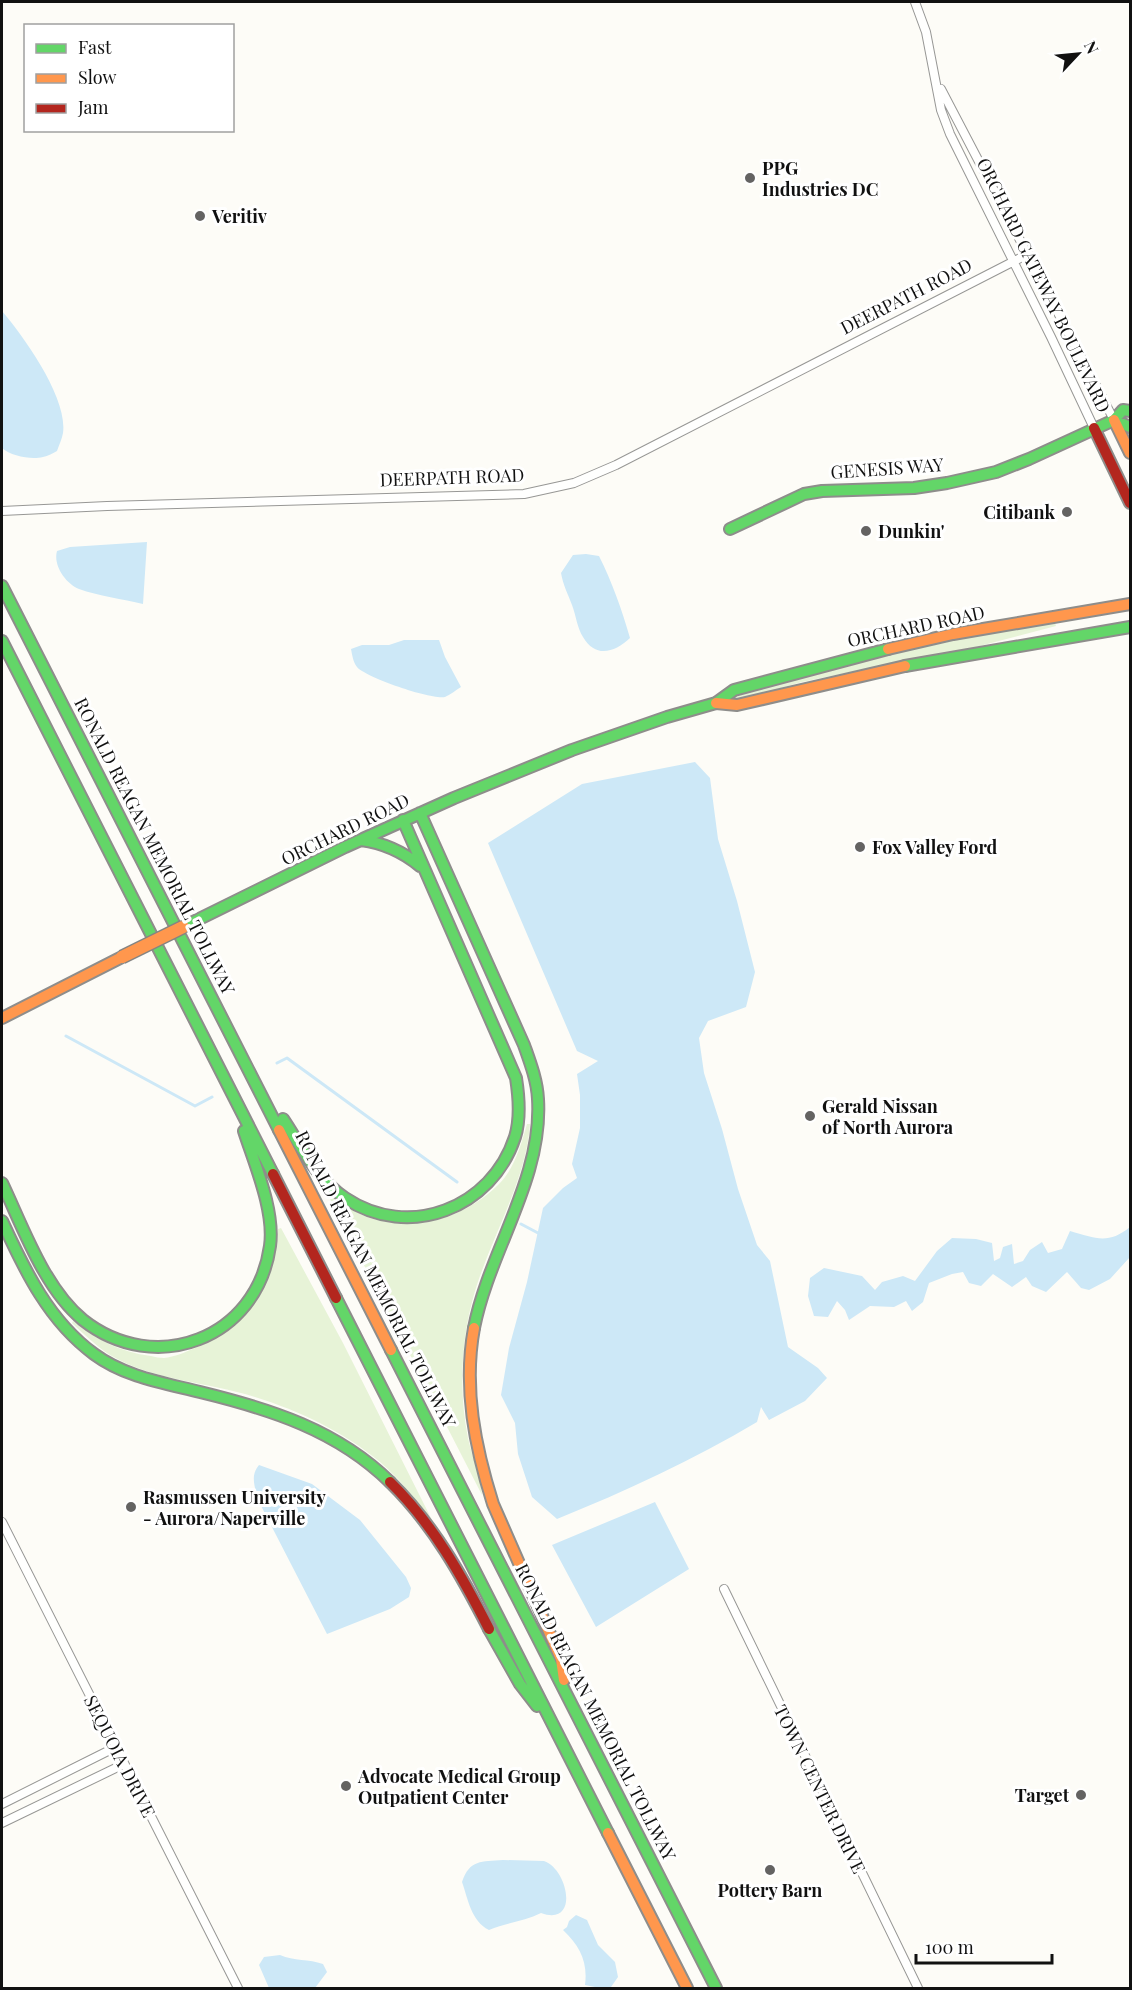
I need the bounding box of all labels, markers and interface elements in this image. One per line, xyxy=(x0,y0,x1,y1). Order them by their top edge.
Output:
legend xyxy=(24,24,234,132)
north arrow xyxy=(1048,24,1108,84)
text: Fast xyxy=(78,35,112,59)
text: N xyxy=(1080,37,1104,57)
text: Slow xyxy=(78,65,116,89)
text: Jam xyxy=(77,95,108,119)
street label: ORCHARD GATEWAY BOULEVARD xyxy=(972,154,1116,416)
place label: PPG Industries DC xyxy=(762,156,878,201)
marker: PPG Industries DC xyxy=(743,171,757,185)
place label: Veritiv xyxy=(211,204,268,228)
marker: Veritiv xyxy=(193,209,207,223)
street label: DEERPATH ROAD xyxy=(836,252,976,340)
street label: GENESIS WAY xyxy=(830,452,945,484)
street label: DEERPATH ROAD xyxy=(379,462,525,492)
place label: Citibank xyxy=(983,500,1055,524)
marker: Citibank xyxy=(1060,505,1074,519)
place label: Dunkin' xyxy=(878,519,945,543)
marker: Dunkin' xyxy=(859,524,873,538)
street label: ORCHARD ROAD xyxy=(845,600,987,652)
street label: RONALD REAGAN MEMORIAL TOLLWAY xyxy=(69,693,241,999)
street label: ORCHARD ROAD xyxy=(277,788,413,870)
place label: Fox Valley Ford xyxy=(872,835,998,859)
marker: Fox Valley Ford xyxy=(853,840,867,854)
place label: Gerald Nissan of North Aurora xyxy=(822,1094,954,1139)
marker: Gerald Nissan of North Aurora xyxy=(803,1109,817,1123)
street label: RONALD REAGAN MEMORIAL TOLLWAY xyxy=(290,1126,462,1432)
place label: Rasmussen University - Aurora/Naperville xyxy=(143,1485,326,1530)
marker: Rasmussen University - Aurora/Naperville xyxy=(124,1500,138,1514)
street label: RONALD REAGAN MEMORIAL TOLLWAY xyxy=(510,1559,682,1865)
street label: SEQUOIA DRIVE xyxy=(79,1691,161,1821)
street label: TOWN CENTER DRIVE xyxy=(769,1701,871,1877)
place label: Advocate Medical Group Outpatient Center xyxy=(357,1764,561,1809)
marker: Advocate Medical Group Outpatient Center xyxy=(339,1779,353,1793)
place label: Target xyxy=(1015,1783,1070,1807)
marker: Target xyxy=(1074,1788,1088,1802)
marker: Pottery Barn xyxy=(763,1863,777,1877)
place label: Pottery Barn xyxy=(718,1878,822,1902)
scale bar xyxy=(916,1927,1052,1965)
text: 100 m xyxy=(925,1935,974,1959)

